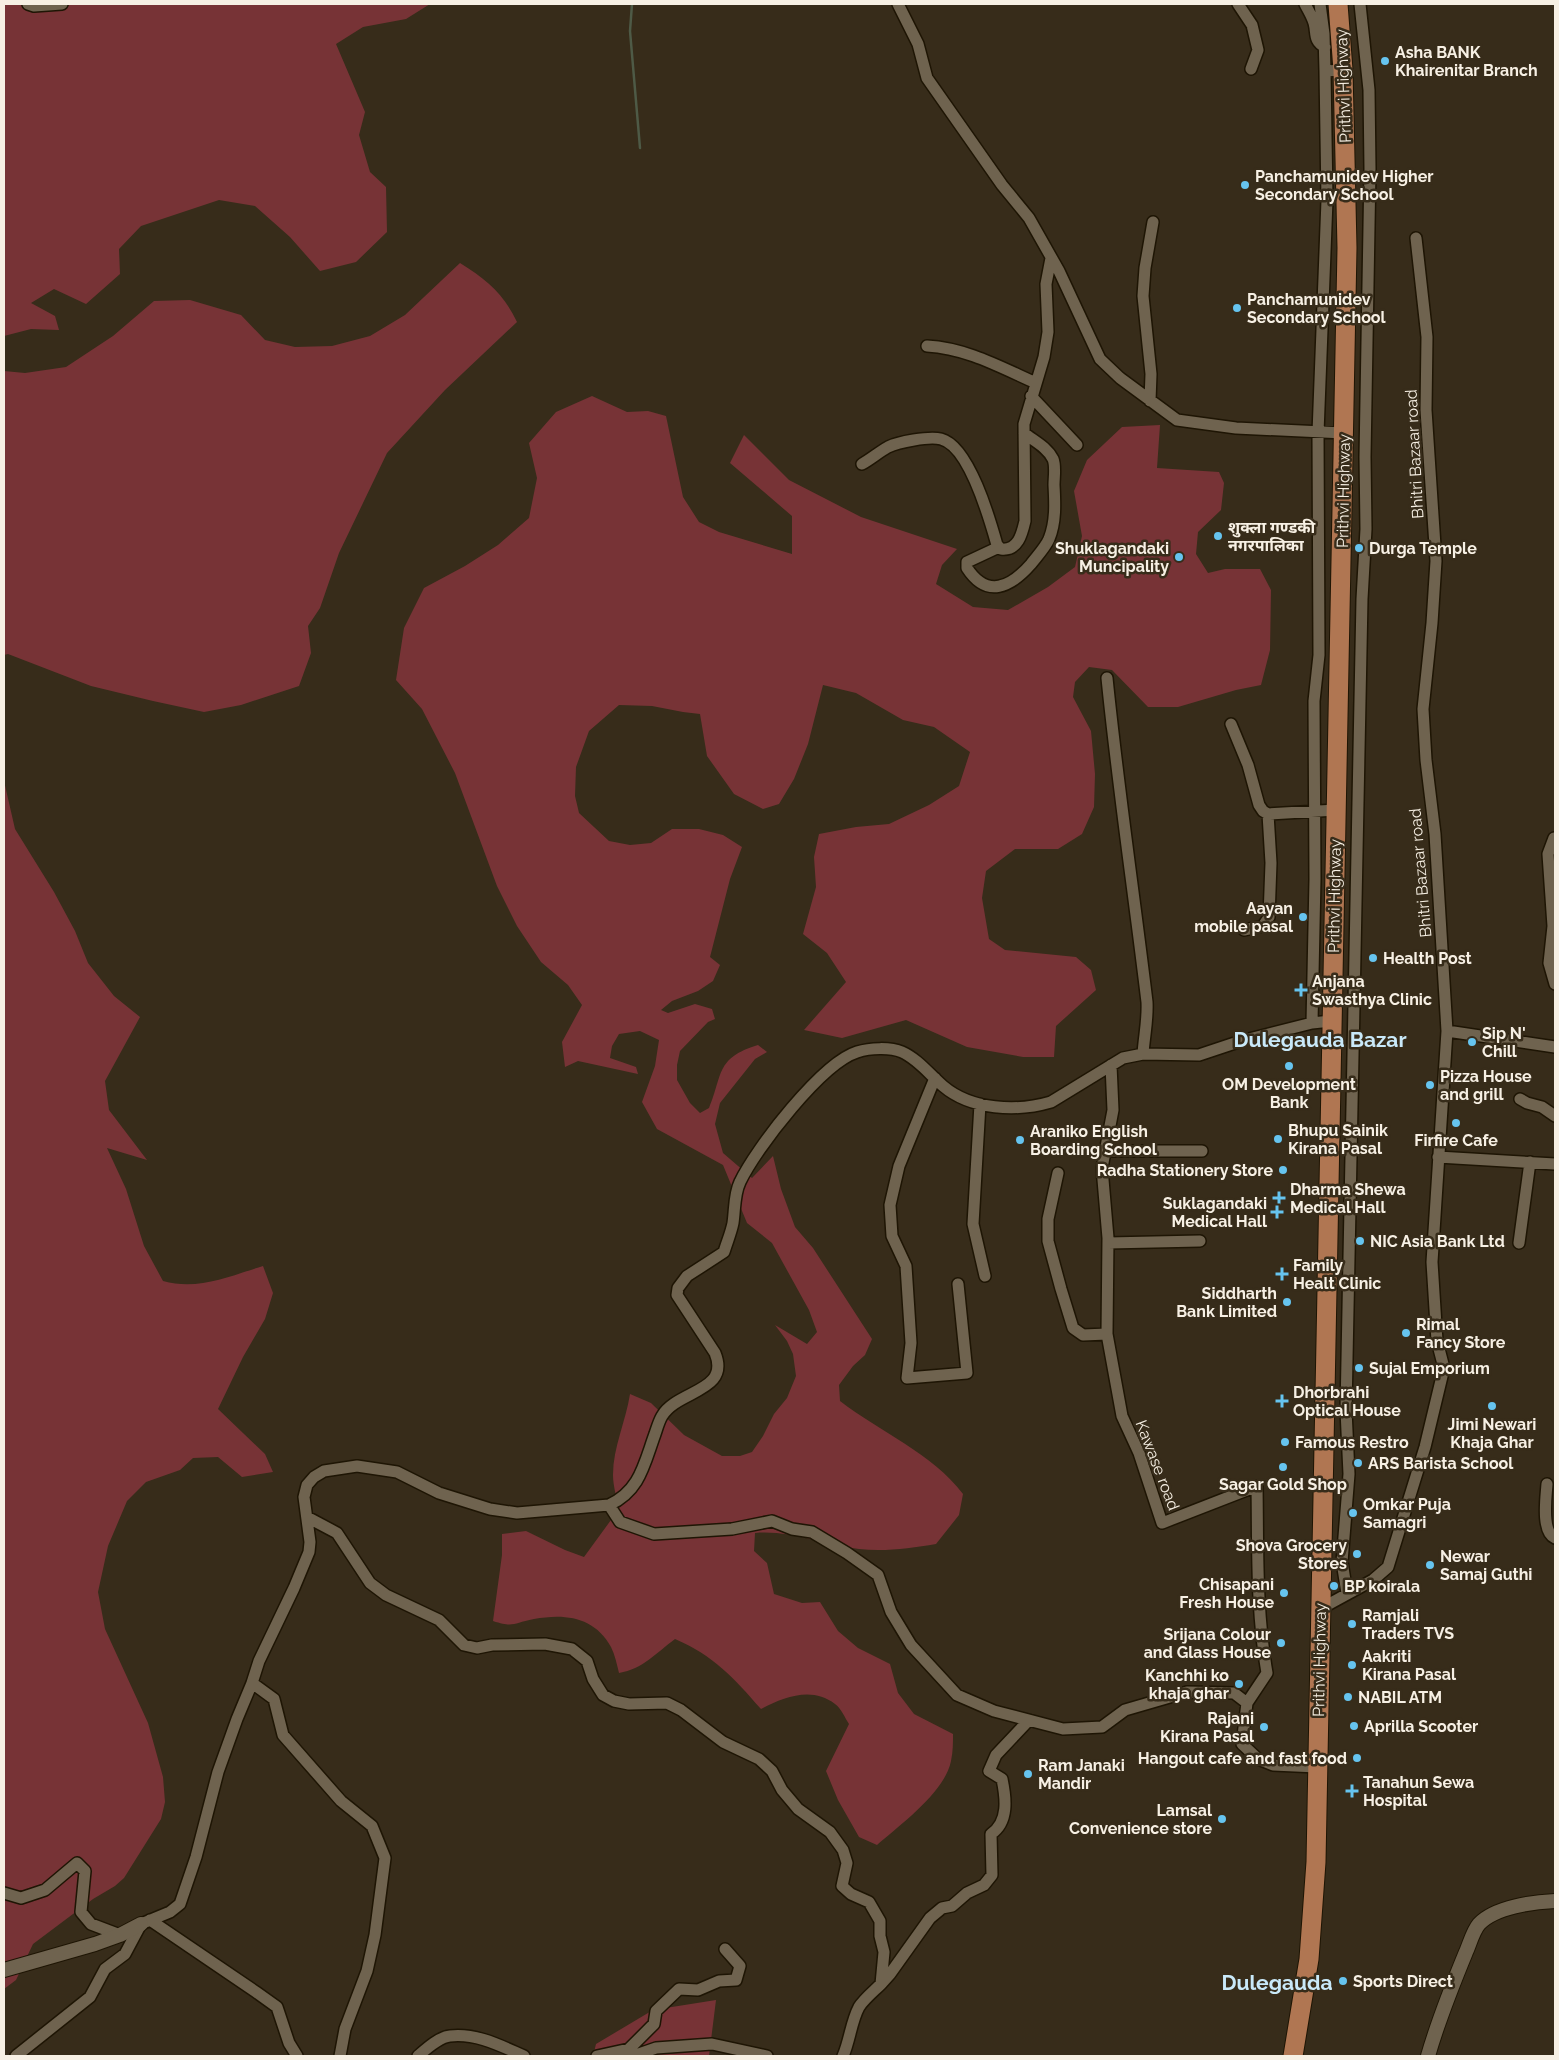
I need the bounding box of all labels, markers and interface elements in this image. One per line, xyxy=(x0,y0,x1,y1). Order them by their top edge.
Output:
street label: Prithvi Highway xyxy=(1332,28,1355,143)
place label: Asha BANK Khairenitar Branch xyxy=(1395,43,1538,80)
marker: Asha BANK Khairenitar Branch xyxy=(1379,55,1391,67)
place label: Panchamunidev Higher Secondary School xyxy=(1255,167,1434,204)
marker: Panchamunidev Higher Secondary School xyxy=(1239,179,1251,191)
place label: Panchamunidev Secondary School xyxy=(1247,290,1387,327)
marker: Panchamunidev Secondary School xyxy=(1231,302,1243,314)
street label: Bhitri Bazaar road xyxy=(1402,389,1427,519)
street label: Prithvi Highway xyxy=(1333,434,1354,548)
place label: शुक्ला गण्डकी नगरपालिका xyxy=(1228,518,1316,555)
marker: शुक्ला गण्डकी नगरपालिका xyxy=(1212,530,1224,542)
place label: Shuklagandaki Muncipality xyxy=(1055,539,1169,576)
place label: Durga Temple xyxy=(1369,539,1477,558)
marker: Durga Temple xyxy=(1353,542,1365,554)
marker: Shuklagandaki Muncipality xyxy=(1173,551,1185,563)
street label: Bhitri Bazaar road xyxy=(1405,808,1436,938)
street label: Prithvi Highway xyxy=(1324,839,1345,953)
place label: Aayan mobile pasal xyxy=(1194,899,1294,936)
marker: Aayan mobile pasal xyxy=(1297,911,1309,923)
place label: Health Post xyxy=(1383,949,1472,968)
marker: Health Post xyxy=(1367,952,1379,964)
place label: Anjana Swasthya Clinic xyxy=(1312,972,1432,1009)
marker: Anjana Swasthya Clinic xyxy=(1294,983,1308,997)
place label: Sip N' Chill xyxy=(1482,1024,1526,1061)
district label: Dulegauda Bazar xyxy=(1233,1027,1407,1052)
marker: Sip N' Chill xyxy=(1466,1036,1478,1048)
marker: OM Development Bank xyxy=(1283,1060,1295,1072)
place label: Pizza House and grill xyxy=(1440,1067,1532,1104)
place label: OM Development Bank xyxy=(1222,1075,1356,1112)
marker: Pizza House and grill xyxy=(1424,1079,1436,1091)
marker: Firfire Cafe xyxy=(1450,1117,1462,1129)
place label: Bhupu Sainik Kirana Pasal xyxy=(1288,1121,1388,1158)
place label: Araniko English Boarding School xyxy=(1030,1122,1158,1159)
place label: Firfire Cafe xyxy=(1414,1131,1498,1150)
marker: Bhupu Sainik Kirana Pasal xyxy=(1272,1133,1284,1145)
marker: Araniko English Boarding School xyxy=(1014,1134,1026,1146)
place label: Radha Stationery Store xyxy=(1097,1161,1273,1180)
marker: Radha Stationery Store xyxy=(1277,1164,1289,1176)
place label: Dharma Shewa Medical Hall xyxy=(1290,1180,1406,1217)
marker: Dharma Shewa Medical Hall xyxy=(1272,1191,1286,1205)
place label: Suklagandaki Medical Hall xyxy=(1163,1194,1268,1231)
marker: Suklagandaki Medical Hall xyxy=(1271,1206,1283,1218)
place label: NIC Asia Bank Ltd xyxy=(1370,1232,1505,1251)
marker: NIC Asia Bank Ltd xyxy=(1354,1235,1366,1247)
place label: Family Healt Clinic xyxy=(1293,1256,1381,1293)
marker: Family Healt Clinic xyxy=(1275,1267,1289,1281)
place label: Siddharth Bank Limited xyxy=(1176,1284,1277,1321)
marker: Siddharth Bank Limited xyxy=(1281,1296,1293,1308)
place label: Rimal Fancy Store xyxy=(1416,1315,1506,1352)
marker: Rimal Fancy Store xyxy=(1400,1327,1412,1339)
place label: Sujal Emporium xyxy=(1369,1359,1490,1378)
marker: Sujal Emporium xyxy=(1353,1362,1365,1374)
place label: Dhorbrahi Optical House xyxy=(1293,1383,1401,1420)
marker: Dhorbrahi Optical House xyxy=(1275,1394,1289,1408)
marker: Jimi Newari Khaja Ghar xyxy=(1486,1400,1498,1412)
place label: Jimi Newari Khaja Ghar xyxy=(1448,1415,1536,1452)
street label: Kawase road xyxy=(1132,1417,1183,1513)
place label: Famous Restro xyxy=(1295,1433,1409,1452)
marker: Famous Restro xyxy=(1279,1436,1291,1448)
place label: ARS Barista School xyxy=(1368,1454,1514,1473)
marker: ARS Barista School xyxy=(1352,1457,1364,1469)
marker: Sagar Gold Shop xyxy=(1277,1461,1289,1473)
place label: Sagar Gold Shop xyxy=(1219,1475,1347,1494)
place label: Omkar Puja Samagri xyxy=(1363,1495,1451,1532)
marker: Omkar Puja Samagri xyxy=(1347,1507,1359,1519)
place label: Shova Grocery Stores xyxy=(1236,1536,1347,1573)
place label: Newar Samaj Guthi xyxy=(1440,1547,1532,1584)
marker: Shova Grocery Stores xyxy=(1351,1548,1363,1560)
marker: Newar Samaj Guthi xyxy=(1424,1559,1436,1571)
place label: Chisapani Fresh House xyxy=(1179,1575,1274,1612)
place label: BP koirala xyxy=(1344,1577,1420,1596)
marker: BP koirala xyxy=(1328,1580,1340,1592)
marker: Chisapani Fresh House xyxy=(1278,1587,1290,1599)
street label: Prithvi Highway xyxy=(1309,1603,1330,1717)
place label: Ramjali Traders TVS xyxy=(1362,1606,1454,1643)
marker: Ramjali Traders TVS xyxy=(1346,1618,1358,1630)
place label: Srijana Colour and Glass House xyxy=(1144,1625,1271,1662)
marker: Srijana Colour and Glass House xyxy=(1275,1637,1287,1649)
place label: Aakriti Kirana Pasal xyxy=(1362,1647,1457,1684)
marker: Aakriti Kirana Pasal xyxy=(1346,1659,1358,1671)
place label: Kanchhi ko khaja ghar xyxy=(1145,1666,1229,1703)
marker: Kanchhi ko khaja ghar xyxy=(1233,1678,1245,1690)
place label: NABIL ATM xyxy=(1358,1688,1442,1707)
marker: NABIL ATM xyxy=(1342,1691,1354,1703)
place label: Rajani Kirana Pasal xyxy=(1160,1709,1255,1746)
place label: Aprilla Scooter xyxy=(1364,1717,1478,1736)
marker: Aprilla Scooter xyxy=(1348,1720,1360,1732)
marker: Rajani Kirana Pasal xyxy=(1258,1721,1270,1733)
place label: Hangout cafe and fast food xyxy=(1138,1749,1347,1768)
marker: Hangout cafe and fast food xyxy=(1351,1752,1363,1764)
place label: Ram Janaki Mandir xyxy=(1038,1756,1125,1793)
marker: Ram Janaki Mandir xyxy=(1022,1768,1034,1780)
place label: Tanahun Sewa Hospital xyxy=(1363,1773,1474,1810)
marker: Tanahun Sewa Hospital xyxy=(1345,1784,1359,1798)
place label: Lamsal Convenience store xyxy=(1069,1801,1213,1838)
marker: Lamsal Convenience store xyxy=(1216,1813,1228,1825)
district label: Dulegauda xyxy=(1221,1970,1333,1995)
place label: Sports Direct xyxy=(1353,1972,1453,1991)
marker: Sports Direct xyxy=(1337,1975,1349,1987)

